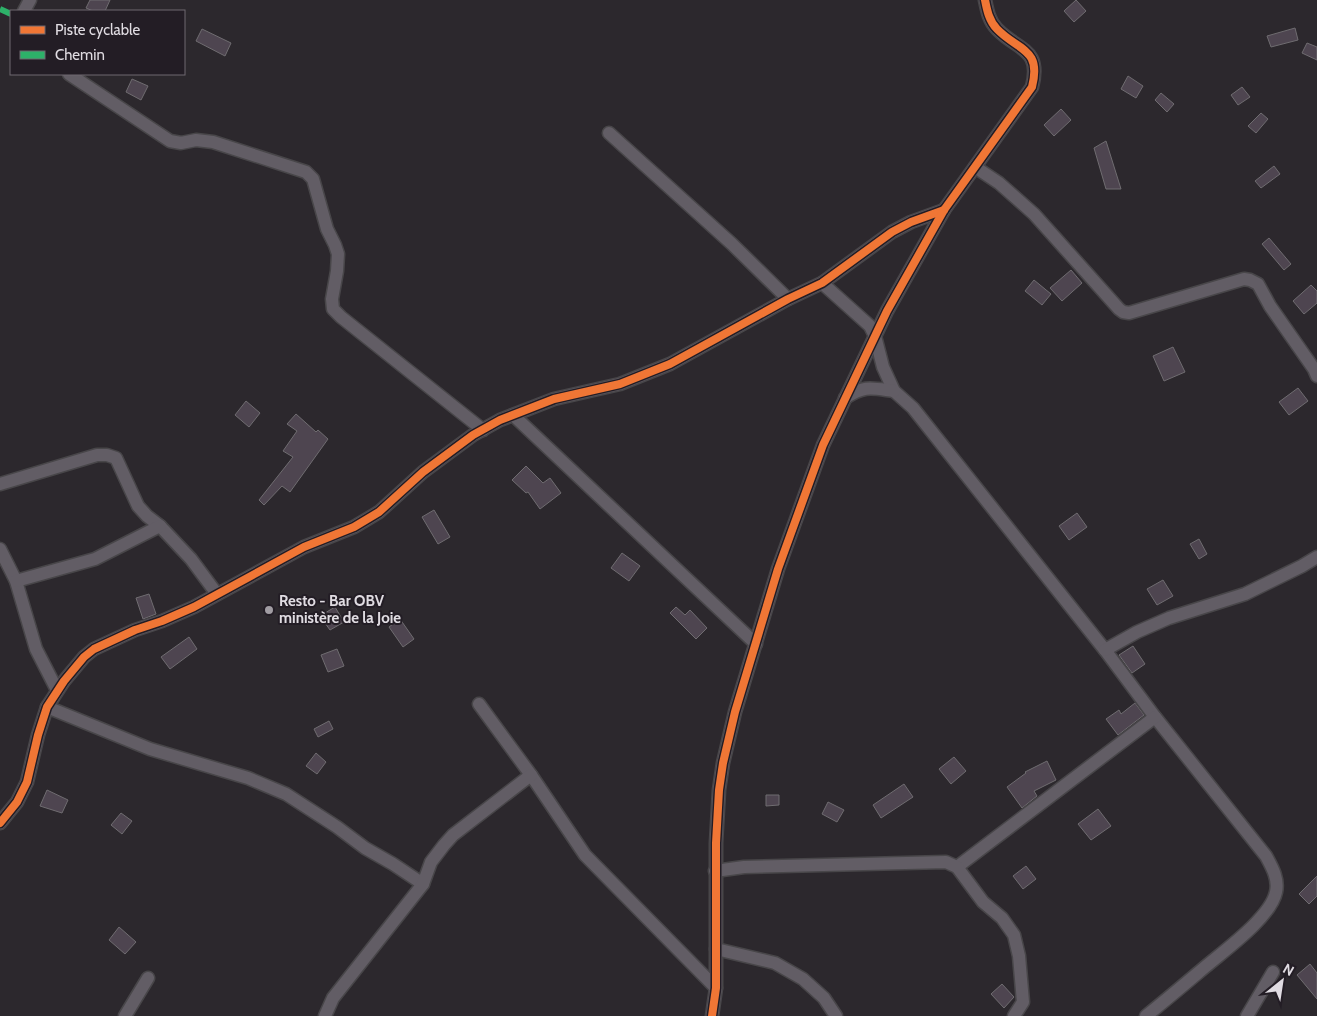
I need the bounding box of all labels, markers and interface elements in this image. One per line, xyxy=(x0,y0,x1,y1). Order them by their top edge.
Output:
legend xyxy=(10,10,185,75)
text: Piste cyclable xyxy=(55,21,141,39)
text: Chemin xyxy=(55,46,105,64)
place label: Resto - Bar OBV ministère de la Joie xyxy=(279,592,401,627)
marker: Resto - Bar OBV ministère de la Joie xyxy=(263,604,275,616)
north arrow xyxy=(1257,956,1307,1006)
text: N xyxy=(1280,959,1297,980)

